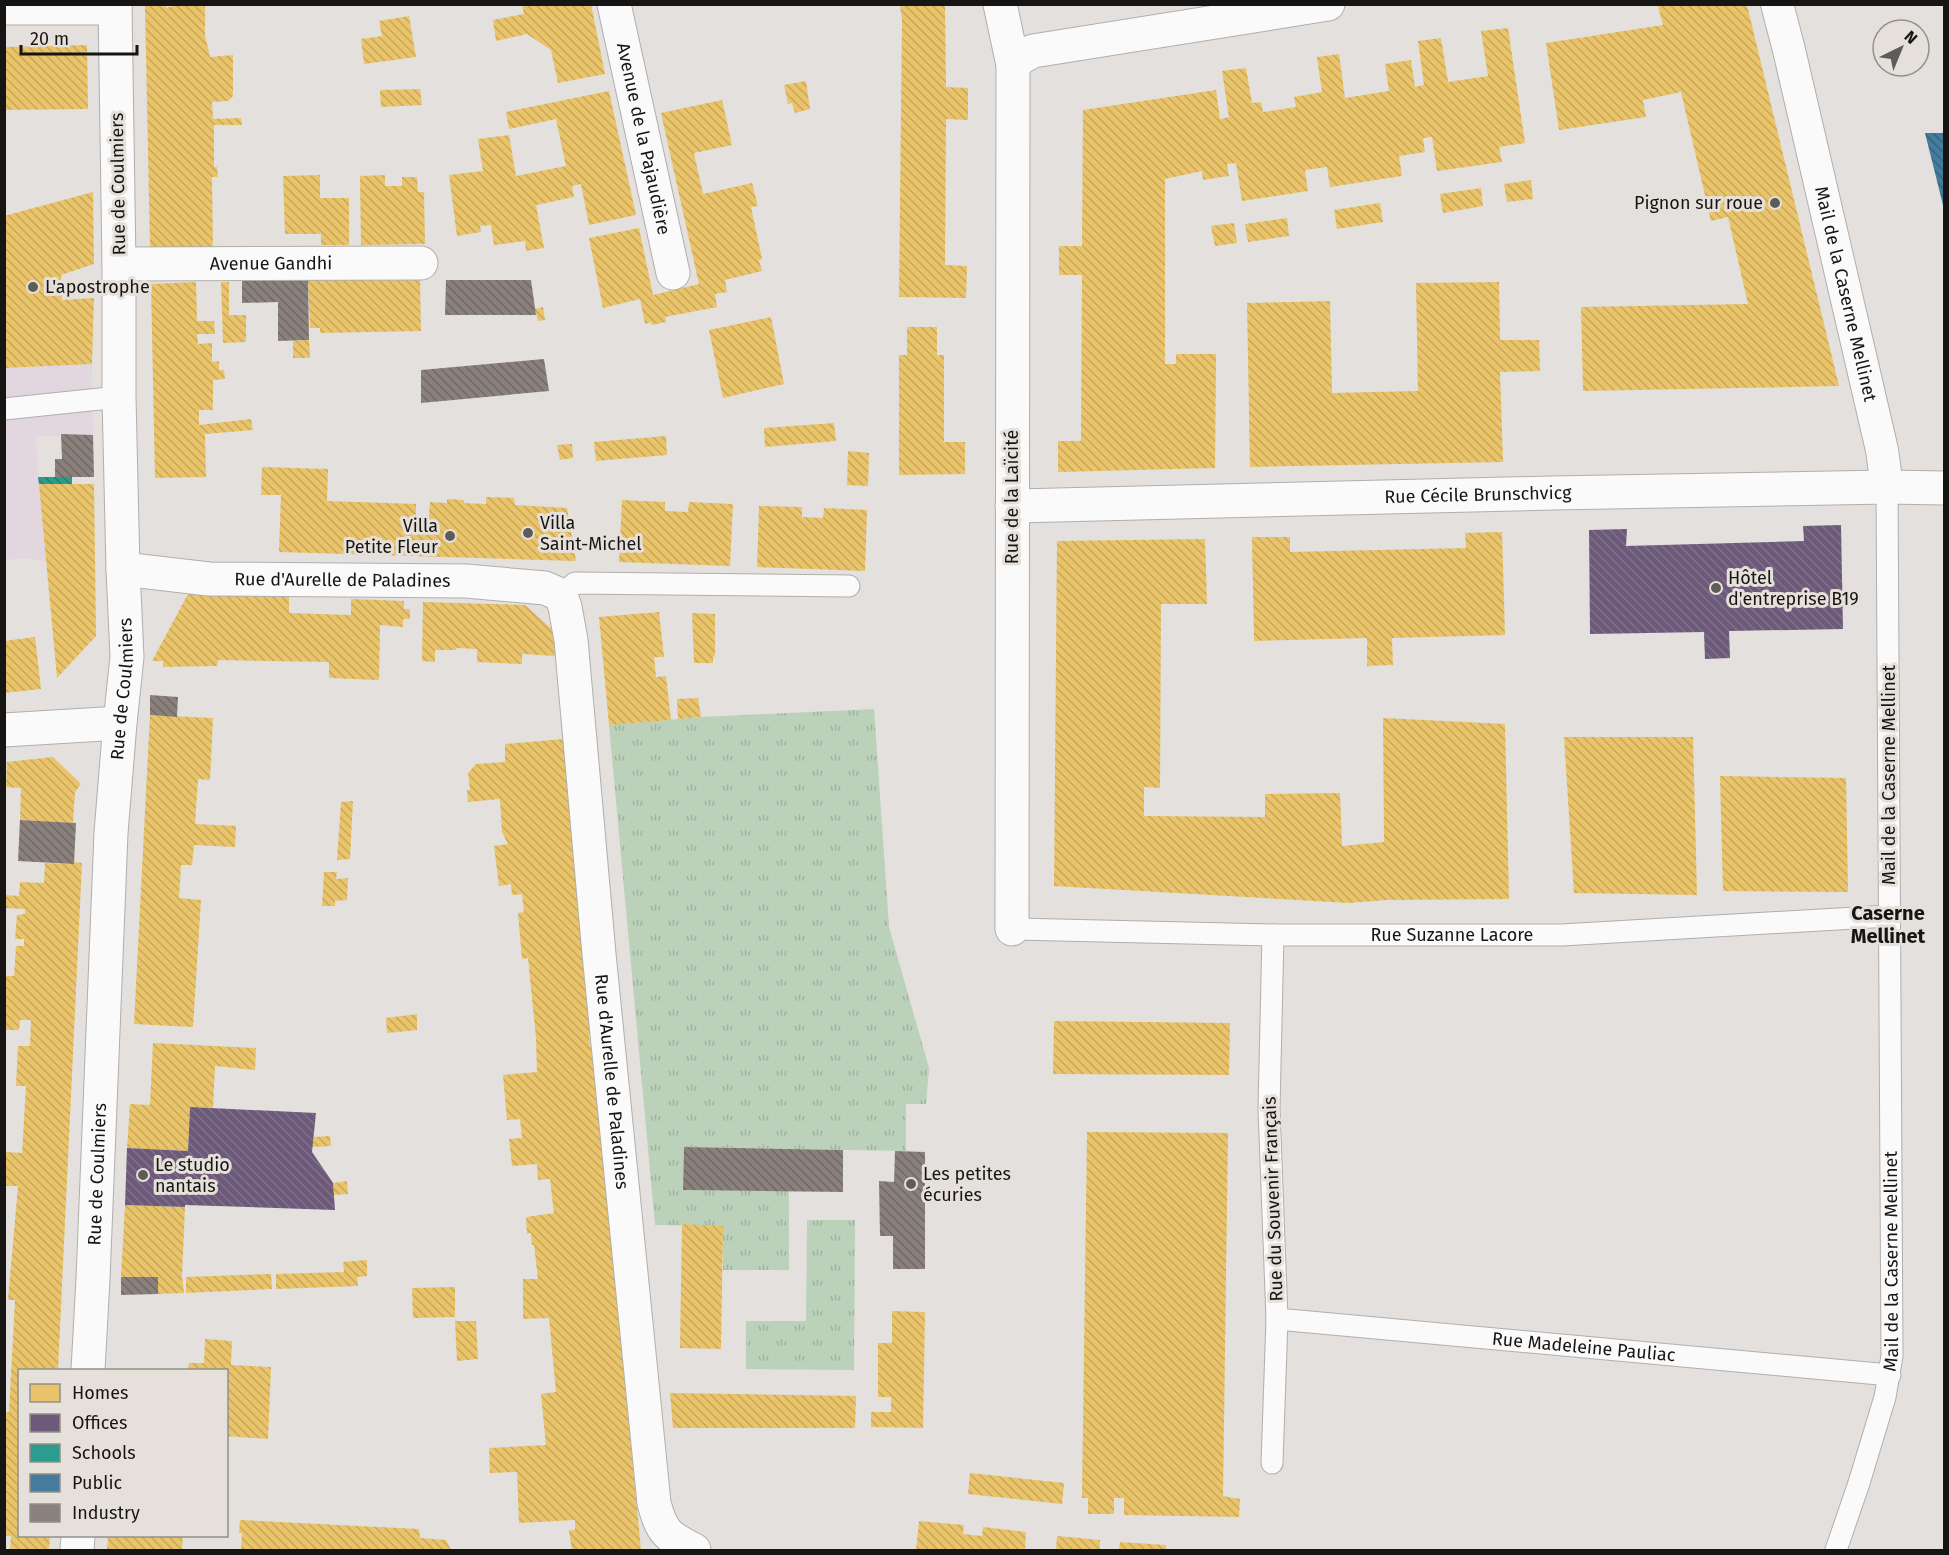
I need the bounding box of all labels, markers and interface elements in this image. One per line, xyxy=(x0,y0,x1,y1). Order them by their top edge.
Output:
scale bar xyxy=(21,18,136,56)
north arrow xyxy=(1871,18,1931,78)
text: N xyxy=(1901,27,1921,48)
text: 20 m xyxy=(30,28,69,50)
street label: Avenue de la Pajaudière xyxy=(612,41,675,237)
street label: Rue de Coulmiers xyxy=(106,112,130,256)
street label: Mail de la Caserne Mellinet xyxy=(1810,184,1881,404)
place label: Pignon sur roue xyxy=(1634,192,1763,214)
marker: Pignon sur roue xyxy=(1768,196,1782,210)
street label: Avenue Gandhi xyxy=(210,252,332,275)
place label: L'apostrophe xyxy=(45,276,150,298)
marker: L'apostrophe xyxy=(26,280,40,294)
street label: Rue de la Laïcité xyxy=(1001,430,1023,564)
street label: Rue Cécile Brunschvicg xyxy=(1384,482,1572,508)
place label: Villa Saint-Michel xyxy=(540,512,642,555)
place label: Villa Petite Fleur xyxy=(345,515,438,558)
marker: Villa Saint-Michel xyxy=(521,526,535,540)
marker: Villa Petite Fleur xyxy=(443,529,457,543)
place label: Hôtel d'entreprise B19 xyxy=(1728,567,1859,610)
street label: Rue d'Aurelle de Paladines xyxy=(234,568,451,592)
marker: Hôtel d'entreprise B19 xyxy=(1709,581,1723,595)
street label: Rue de Coulmiers xyxy=(106,617,138,761)
street label: Mail de la Caserne Mellinet xyxy=(1878,664,1900,885)
district label: Caserne Mellinet xyxy=(1851,901,1926,948)
street label: Rue Suzanne Lacore xyxy=(1370,924,1533,946)
street label: Rue d'Aurelle de Paladines xyxy=(590,973,634,1190)
street label: Rue du Souvenir Français xyxy=(1258,1096,1288,1302)
street label: Rue de Coulmiers xyxy=(83,1102,111,1246)
street label: Mail de la Caserne Mellinet xyxy=(1879,1151,1903,1373)
place label: Le studio nantais xyxy=(155,1154,230,1197)
place label: Les petites écuries xyxy=(923,1163,1011,1206)
marker: Le studio nantais xyxy=(136,1168,150,1182)
marker: Les petites écuries xyxy=(904,1177,918,1191)
street label: Rue Madeleine Pauliac xyxy=(1491,1328,1677,1366)
legend xyxy=(18,1369,228,1537)
text: Homes xyxy=(72,1382,128,1404)
text: Offices xyxy=(72,1412,127,1434)
text: Schools xyxy=(72,1442,136,1464)
text: Public xyxy=(72,1472,122,1494)
text: Industry xyxy=(72,1502,140,1524)

